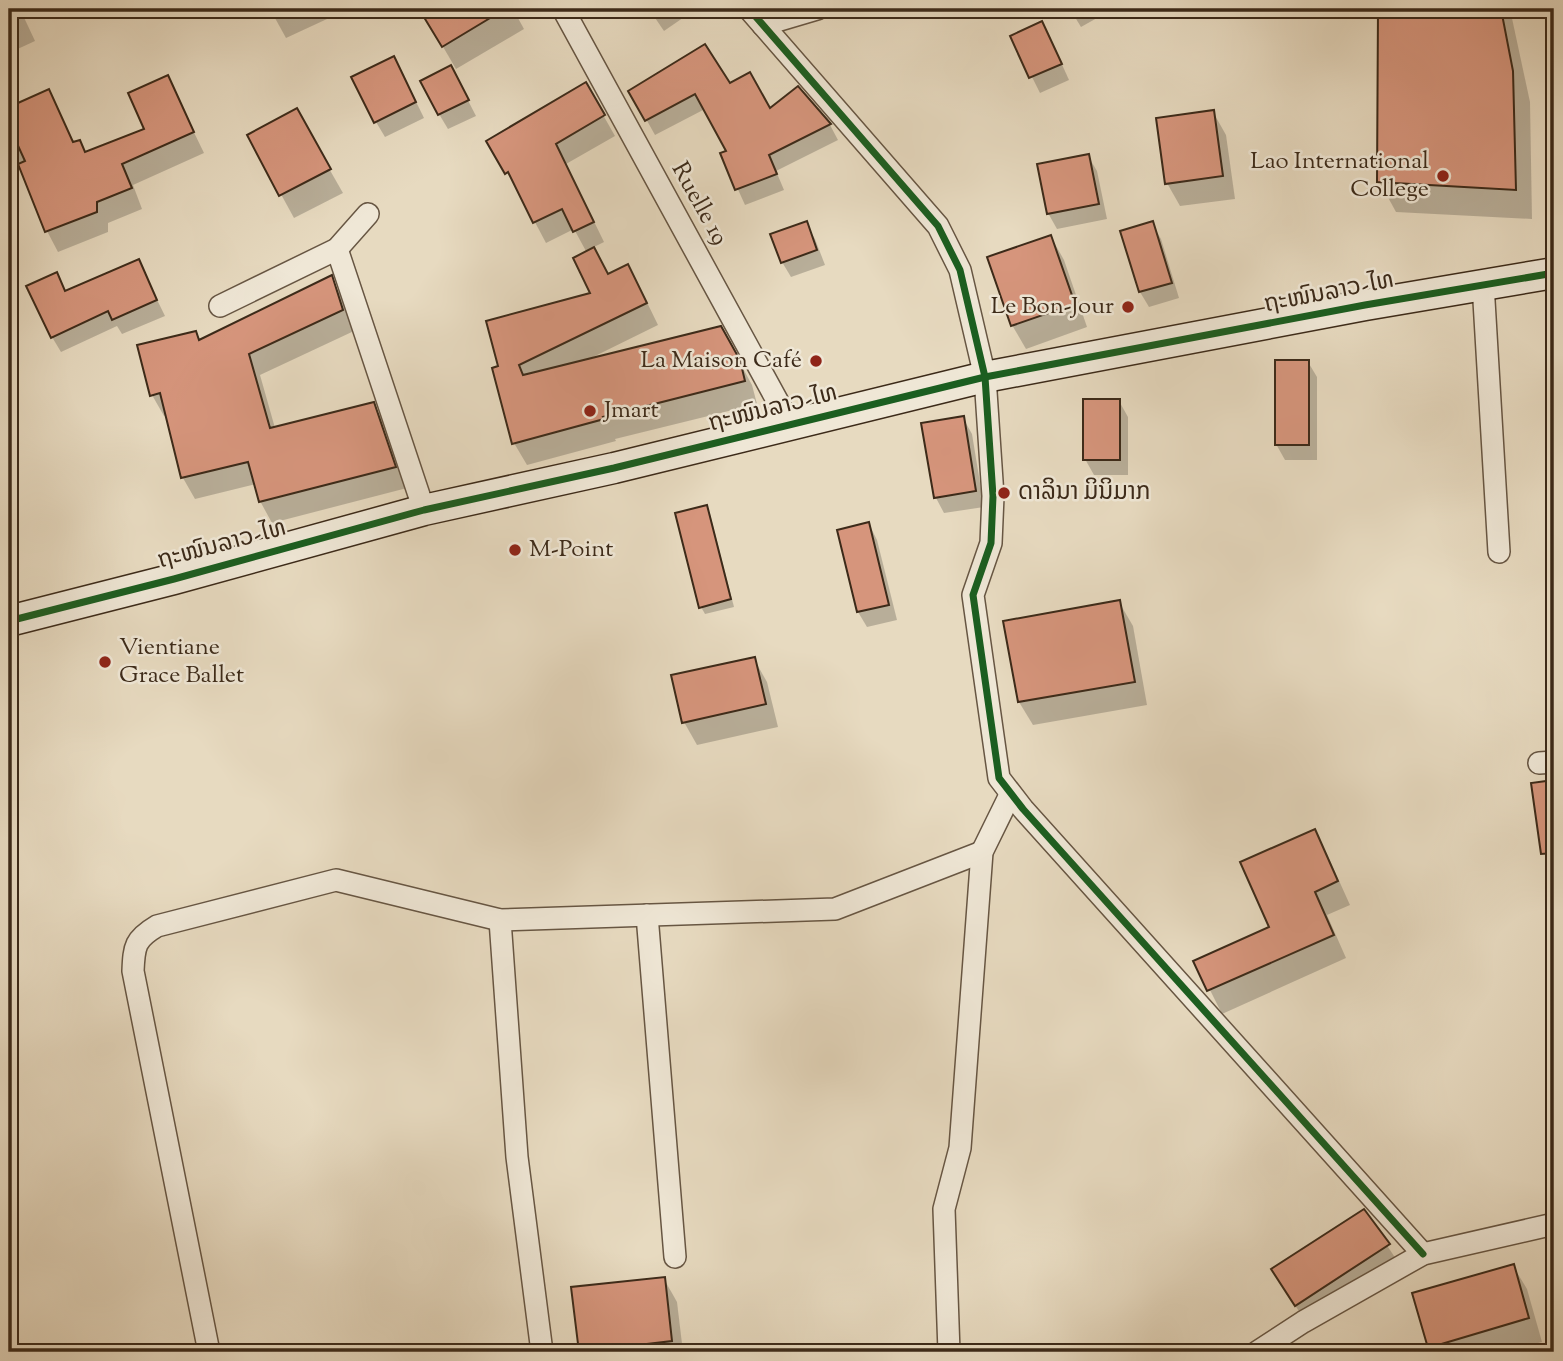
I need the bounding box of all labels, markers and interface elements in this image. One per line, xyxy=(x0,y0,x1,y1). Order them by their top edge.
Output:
place label: Lao International College xyxy=(1250,145,1429,207)
street label: Ruelle 19 xyxy=(662,156,736,252)
marker: Lao International College xyxy=(1435,168,1451,184)
street label: ຖະໜົນລາວ-ໄທ xyxy=(1261,264,1397,322)
place label: Le Bon-Jour xyxy=(991,290,1114,324)
marker: Le Bon-Jour xyxy=(1120,299,1136,315)
place label: La Maison Café xyxy=(641,344,802,378)
marker: La Maison Café xyxy=(808,353,824,369)
street label: ຖະໜົນລາວ-ໄທ xyxy=(705,377,841,441)
place label: Jmart xyxy=(602,394,659,428)
marker: Jmart xyxy=(582,403,598,419)
place label: ດາລິນາ ມິນິມາກ xyxy=(1018,476,1150,510)
marker: ດາລິນາ ມິນິມາກ xyxy=(996,485,1012,501)
street label: ຖະໜົນລາວ-ໄທ xyxy=(154,512,290,578)
place label: M-Point xyxy=(529,533,613,567)
marker: M-Point xyxy=(507,542,523,558)
place label: Vientiane Grace Ballet xyxy=(119,631,244,693)
marker: Vientiane Grace Ballet xyxy=(97,654,113,670)

